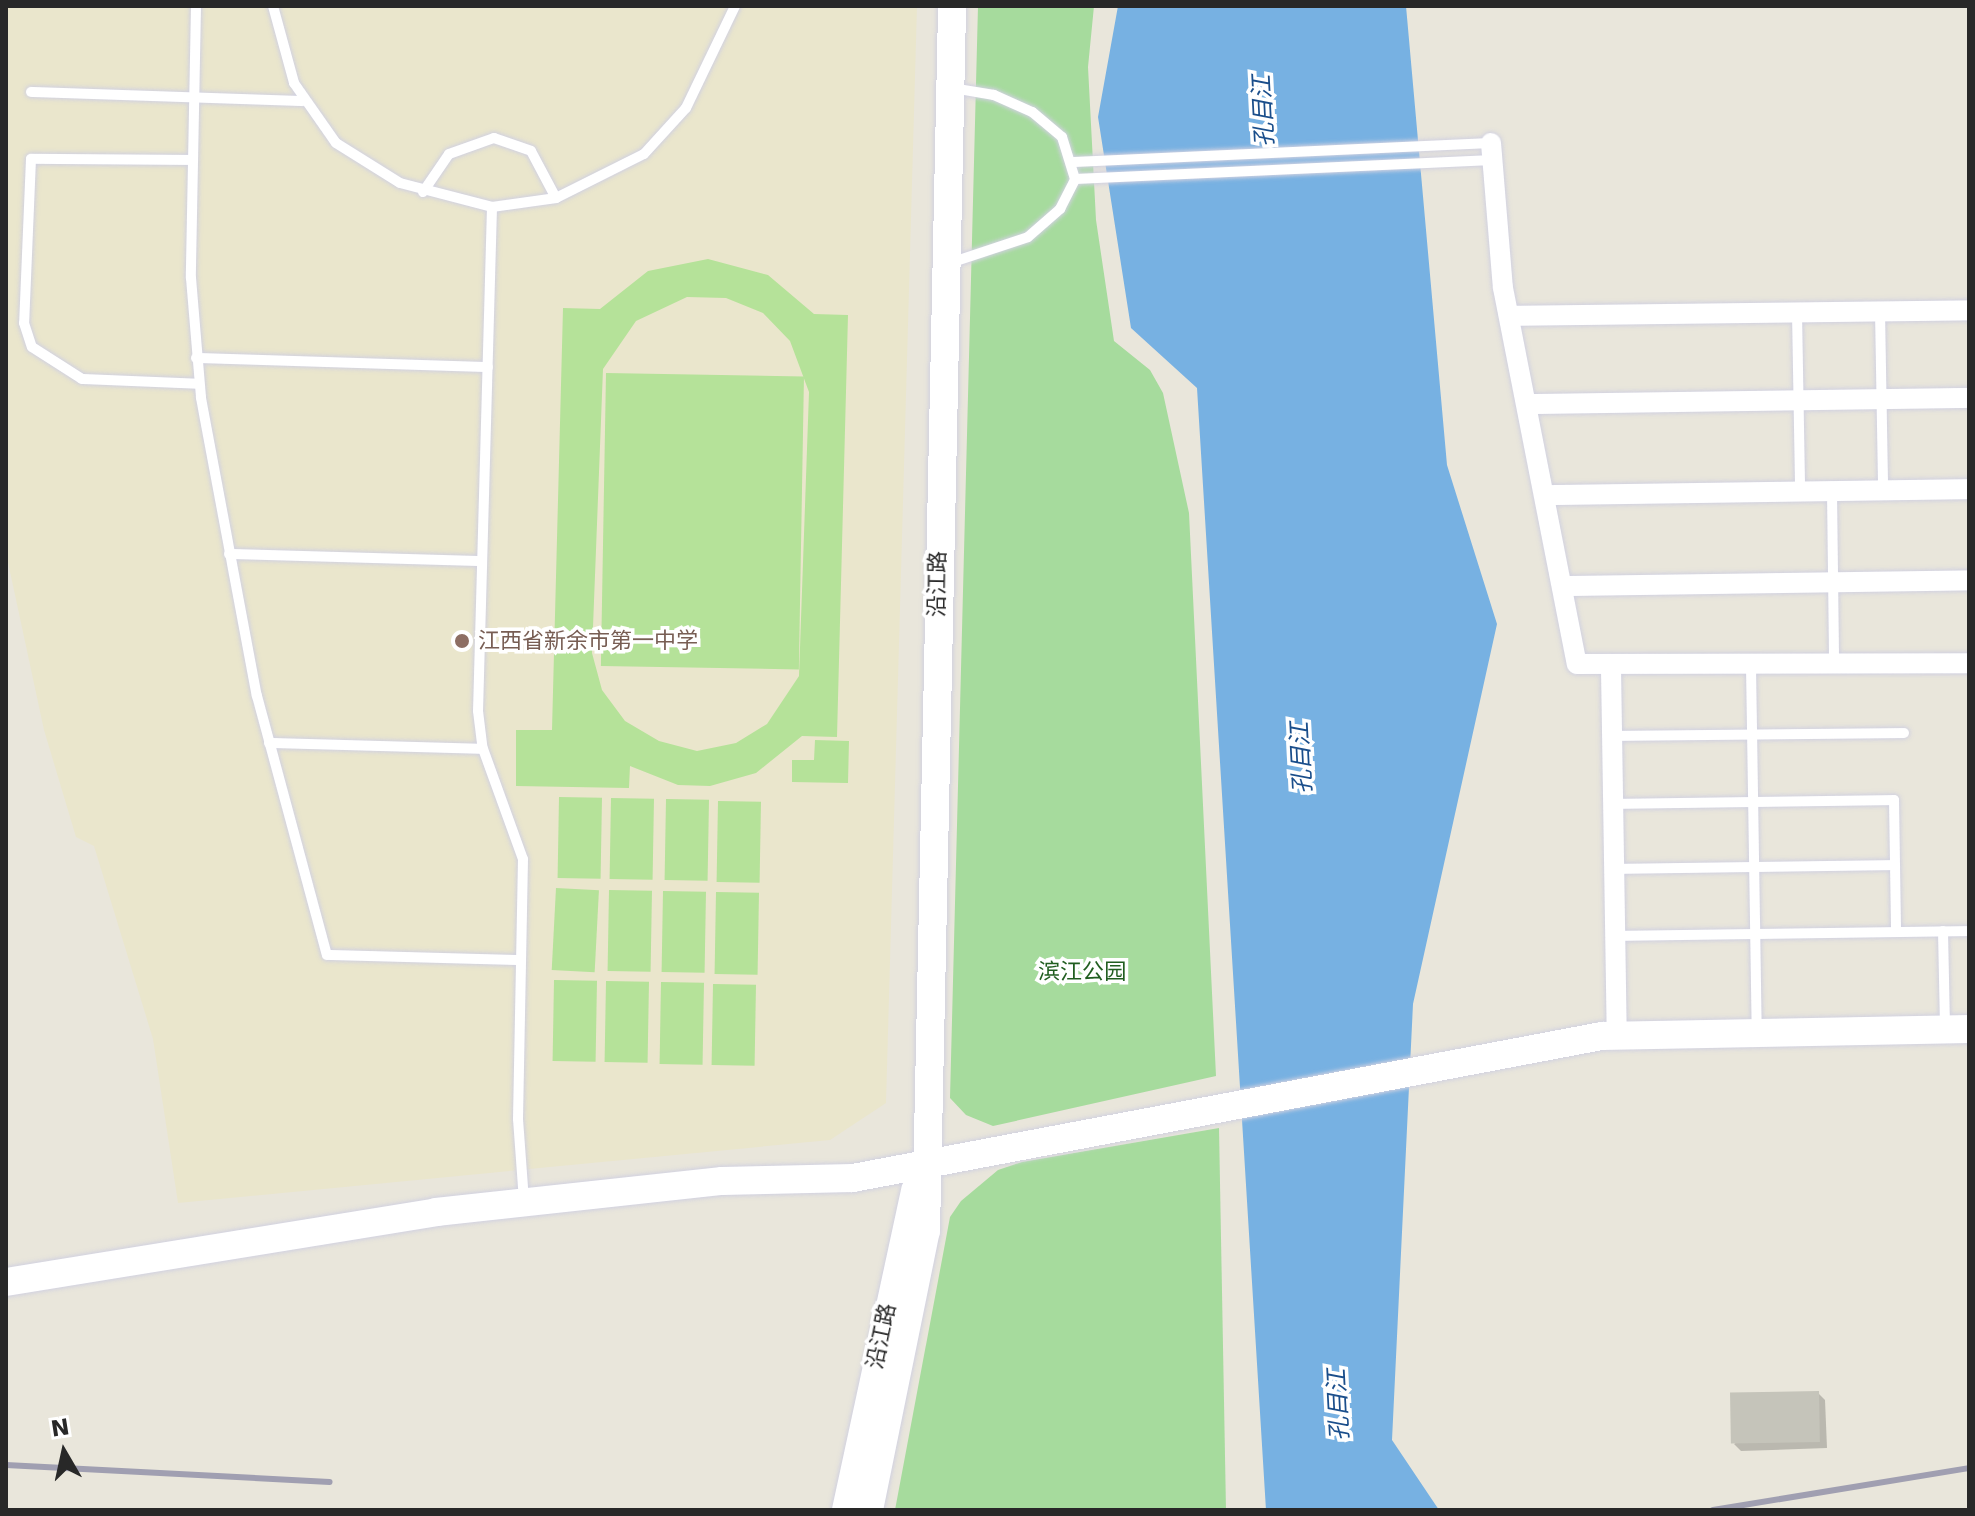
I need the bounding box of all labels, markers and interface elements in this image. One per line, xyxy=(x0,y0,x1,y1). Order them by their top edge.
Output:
water label: 孔目江 xyxy=(1248,74,1280,148)
street label: 沿江路 xyxy=(923,551,951,617)
place label: 江西省新余市第一中学 xyxy=(478,628,698,654)
marker: 江西省新余市第一中学 xyxy=(453,632,471,650)
water label: 孔目江 xyxy=(1286,721,1318,795)
park label: 滨江公园 xyxy=(1038,959,1126,985)
street label: 沿江路 xyxy=(861,1301,901,1371)
water label: 孔目江 xyxy=(1323,1368,1355,1442)
north arrow xyxy=(24,1412,104,1492)
text: N xyxy=(49,1414,71,1442)

